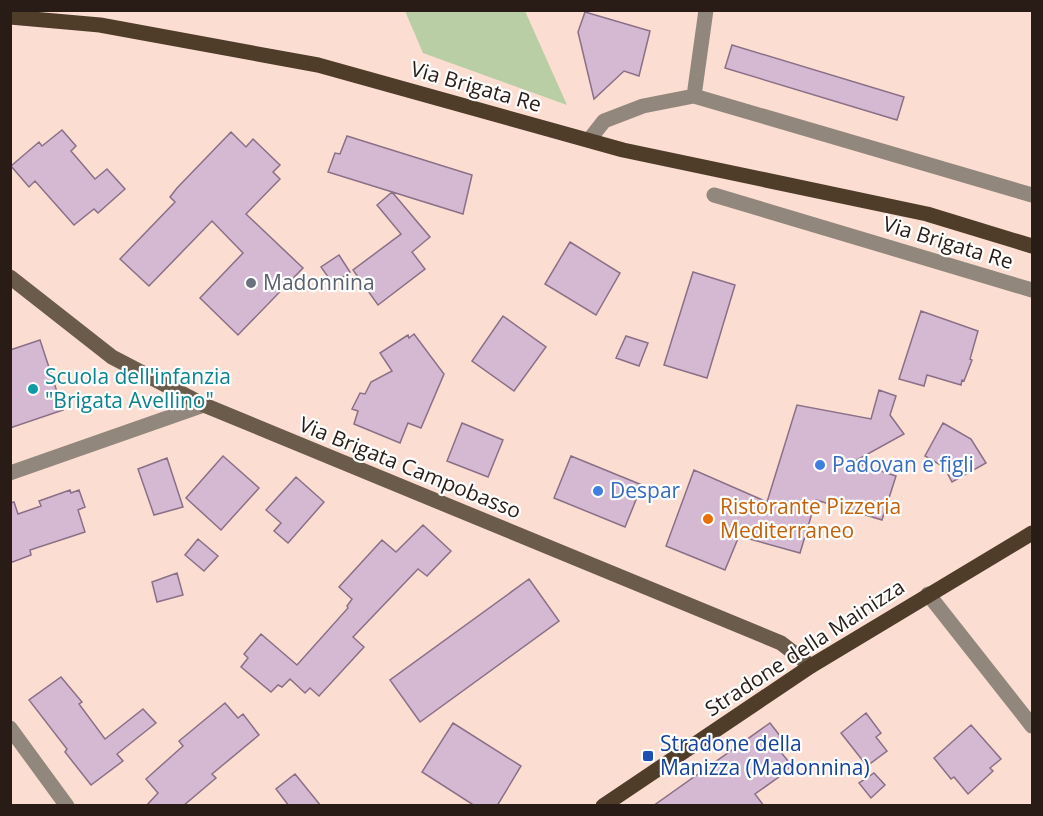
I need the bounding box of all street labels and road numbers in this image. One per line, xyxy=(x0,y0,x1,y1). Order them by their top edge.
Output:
street label: Via Brigata Re xyxy=(408,54,545,118)
street label: Via Brigata Re xyxy=(880,209,1017,275)
street label: Via Brigata Campobasso xyxy=(295,410,526,524)
street label: Stradone della Mainizza xyxy=(699,572,910,722)

